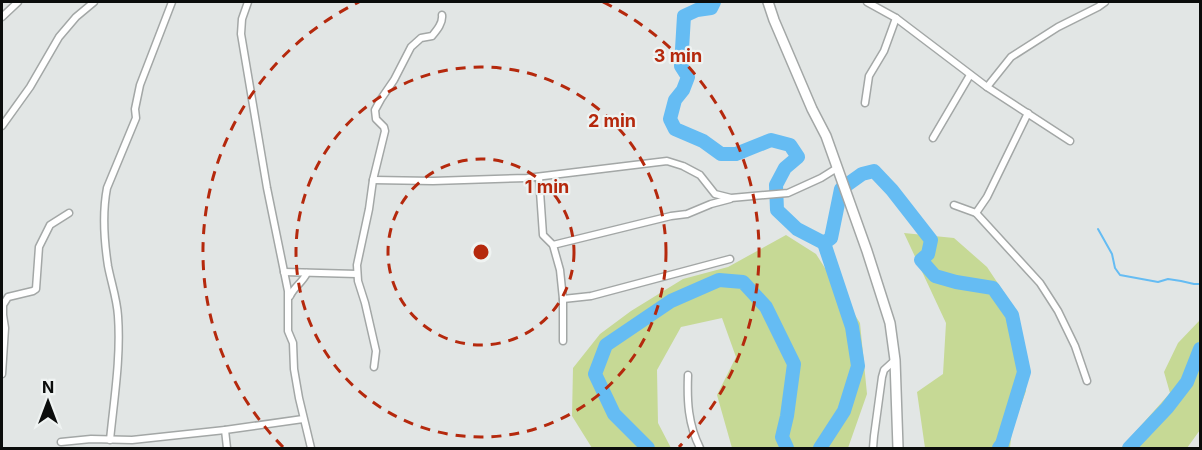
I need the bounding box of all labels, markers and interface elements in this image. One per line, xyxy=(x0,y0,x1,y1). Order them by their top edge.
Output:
text: 3 min xyxy=(654,45,702,66)
text: 2 min xyxy=(588,110,636,131)
text: 1 min xyxy=(525,176,569,197)
centre of rings xyxy=(471,242,491,262)
north arrow xyxy=(18,372,78,432)
text: N xyxy=(42,377,54,397)

